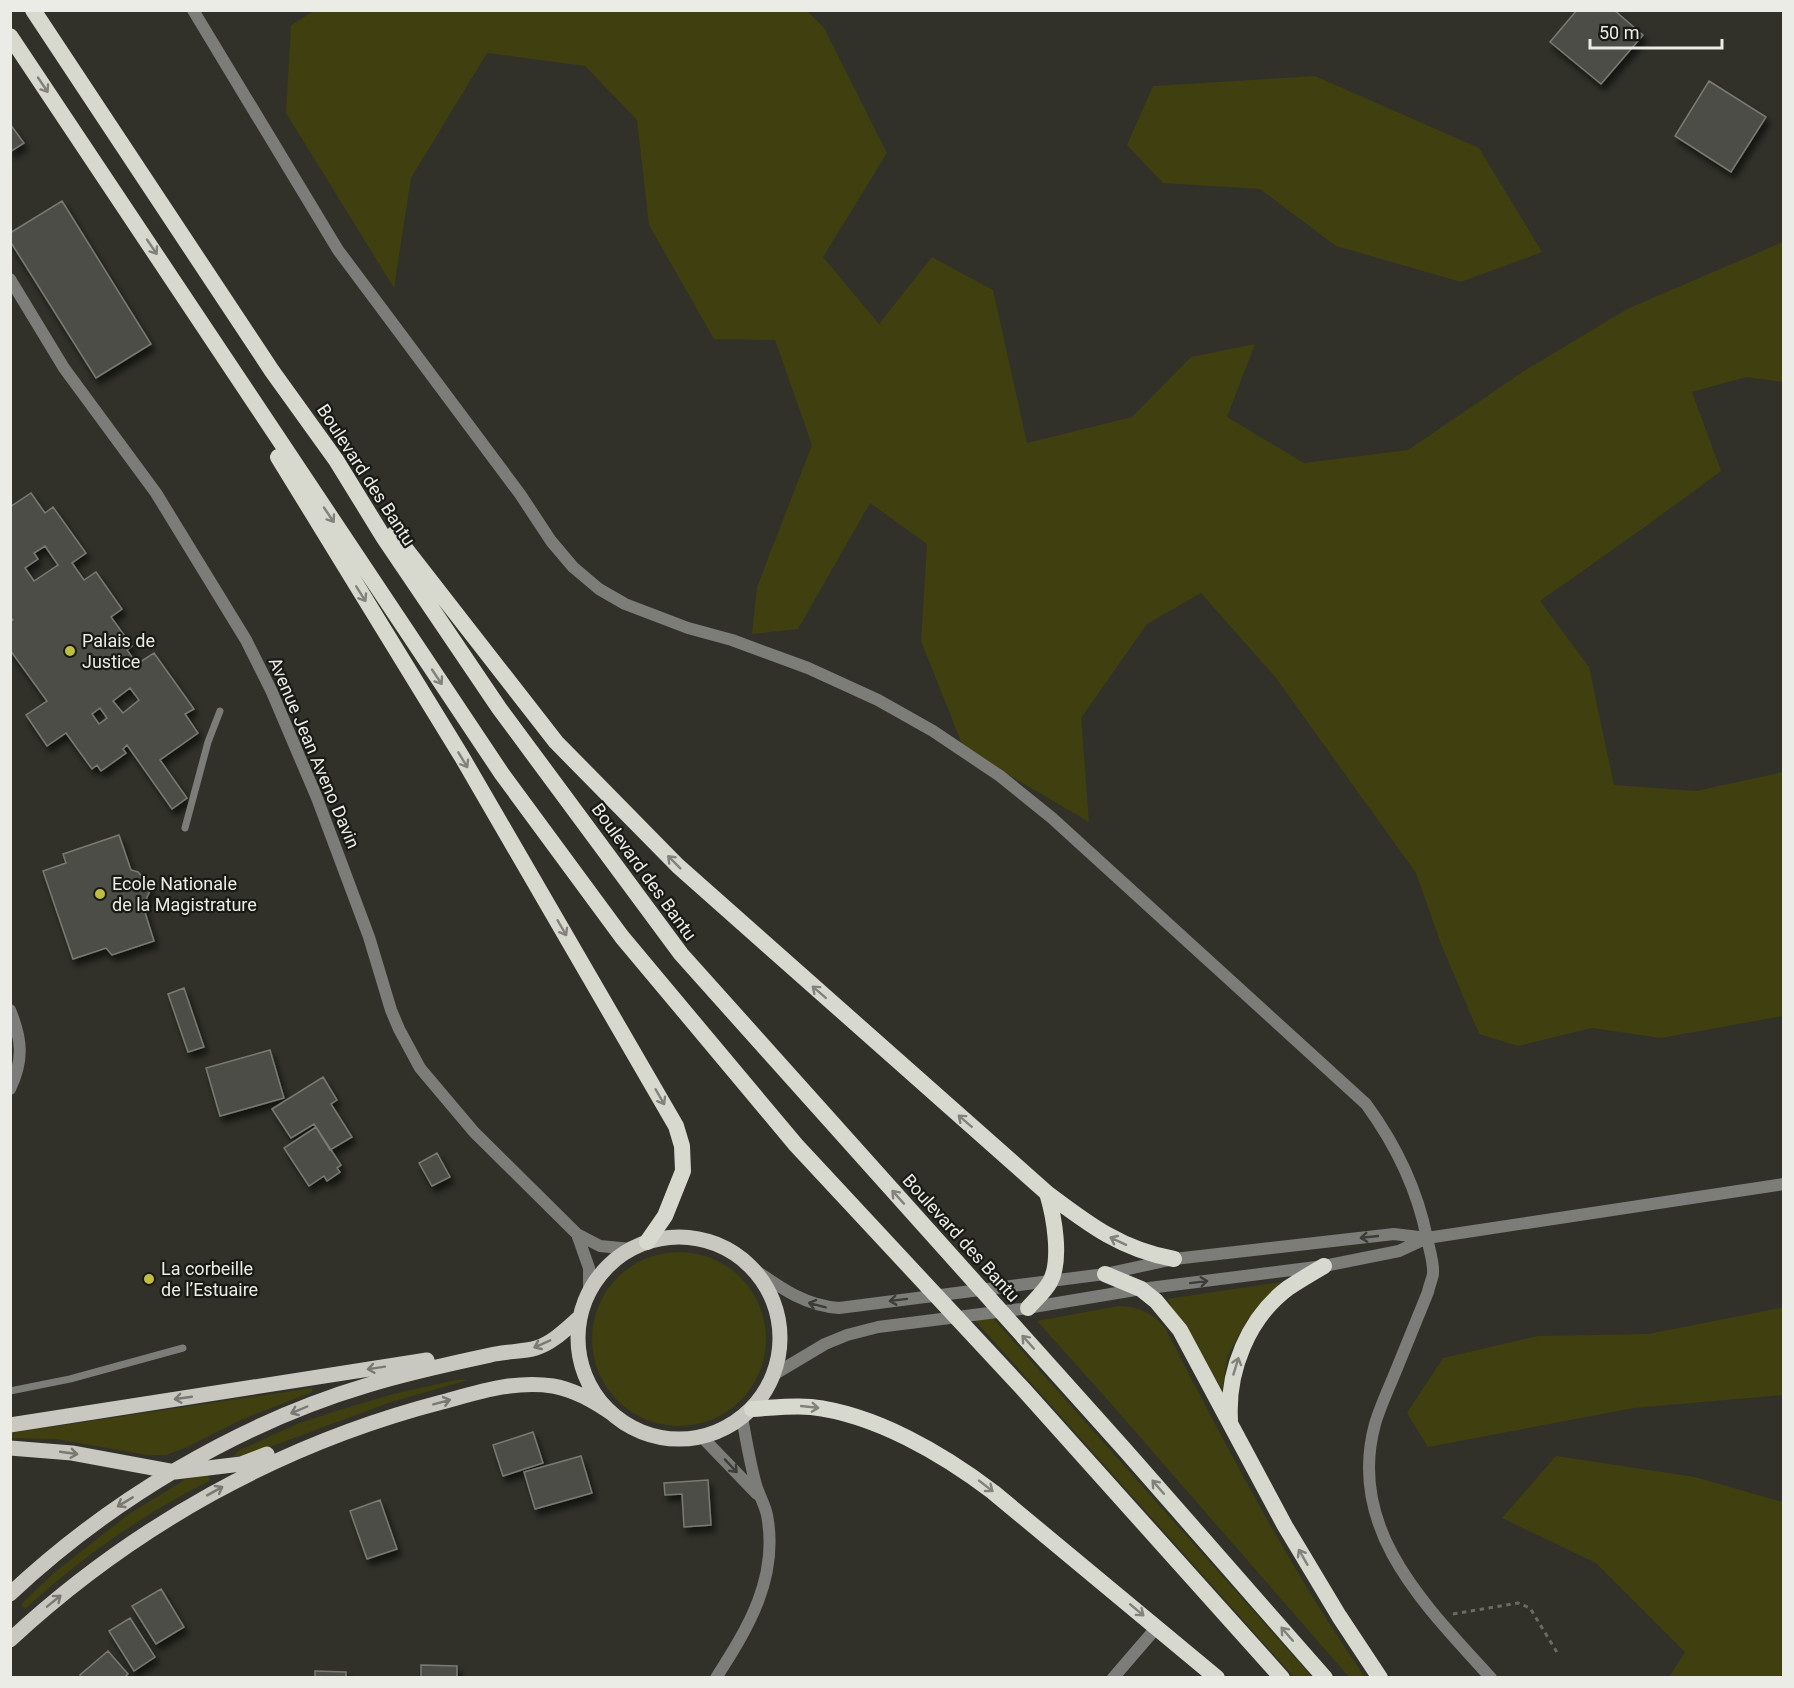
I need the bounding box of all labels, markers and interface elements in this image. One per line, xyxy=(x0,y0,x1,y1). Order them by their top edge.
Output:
scale bar xyxy=(1590,12,1722,50)
text: 50 m xyxy=(1599,22,1639,43)
one-way arrow xyxy=(37,76,49,93)
one-way arrow xyxy=(146,238,158,255)
street label: Boulevard des Bantu xyxy=(313,400,420,549)
one-way arrow xyxy=(323,506,335,522)
one-way arrow xyxy=(355,585,367,602)
place label: Palais de Justice xyxy=(82,630,155,672)
marker: Palais de Justice xyxy=(63,644,77,658)
street label: Avenue Jean Aveno Davin xyxy=(265,654,364,852)
one-way arrow xyxy=(431,668,443,685)
one-way arrow xyxy=(458,751,470,768)
street label: Boulevard des Bantu xyxy=(588,799,701,944)
one-way arrow xyxy=(666,855,681,870)
place label: Ecole Nationale de la Magistrature xyxy=(112,873,257,915)
marker: Ecole Nationale de la Magistrature xyxy=(93,887,107,901)
one-way arrow xyxy=(556,919,568,936)
one-way arrow xyxy=(812,985,827,999)
one-way arrow xyxy=(655,1087,666,1105)
one-way arrow xyxy=(958,1114,973,1128)
street label: Boulevard des Bantu xyxy=(899,1170,1024,1306)
one-way arrow xyxy=(891,1189,905,1204)
one-way arrow xyxy=(1360,1232,1379,1243)
one-way arrow xyxy=(1110,1235,1128,1247)
place label: La corbeille de l’Estuaire xyxy=(161,1258,258,1300)
marker: La corbeille de l’Estuaire xyxy=(142,1272,156,1286)
one-way arrow xyxy=(1189,1276,1209,1287)
one-way arrow xyxy=(888,1295,908,1306)
one-way arrow xyxy=(808,1299,827,1310)
one-way arrow xyxy=(1021,1335,1035,1350)
one-way arrow xyxy=(533,1339,551,1350)
one-way arrow xyxy=(1231,1357,1242,1376)
one-way arrow xyxy=(366,1362,386,1373)
one-way arrow xyxy=(174,1393,193,1404)
one-way arrow xyxy=(432,1396,451,1407)
one-way arrow xyxy=(799,1402,819,1413)
one-way arrow xyxy=(290,1405,308,1416)
one-way arrow xyxy=(58,1448,78,1459)
one-way arrow xyxy=(724,1459,739,1474)
one-way arrow xyxy=(977,1480,993,1493)
one-way arrow xyxy=(1151,1480,1165,1495)
one-way arrow xyxy=(206,1485,223,1497)
one-way arrow xyxy=(117,1497,134,1509)
one-way arrow xyxy=(1297,1549,1309,1566)
one-way arrow xyxy=(46,1595,62,1608)
one-way arrow xyxy=(1129,1603,1145,1616)
one-way arrow xyxy=(1280,1626,1293,1642)

